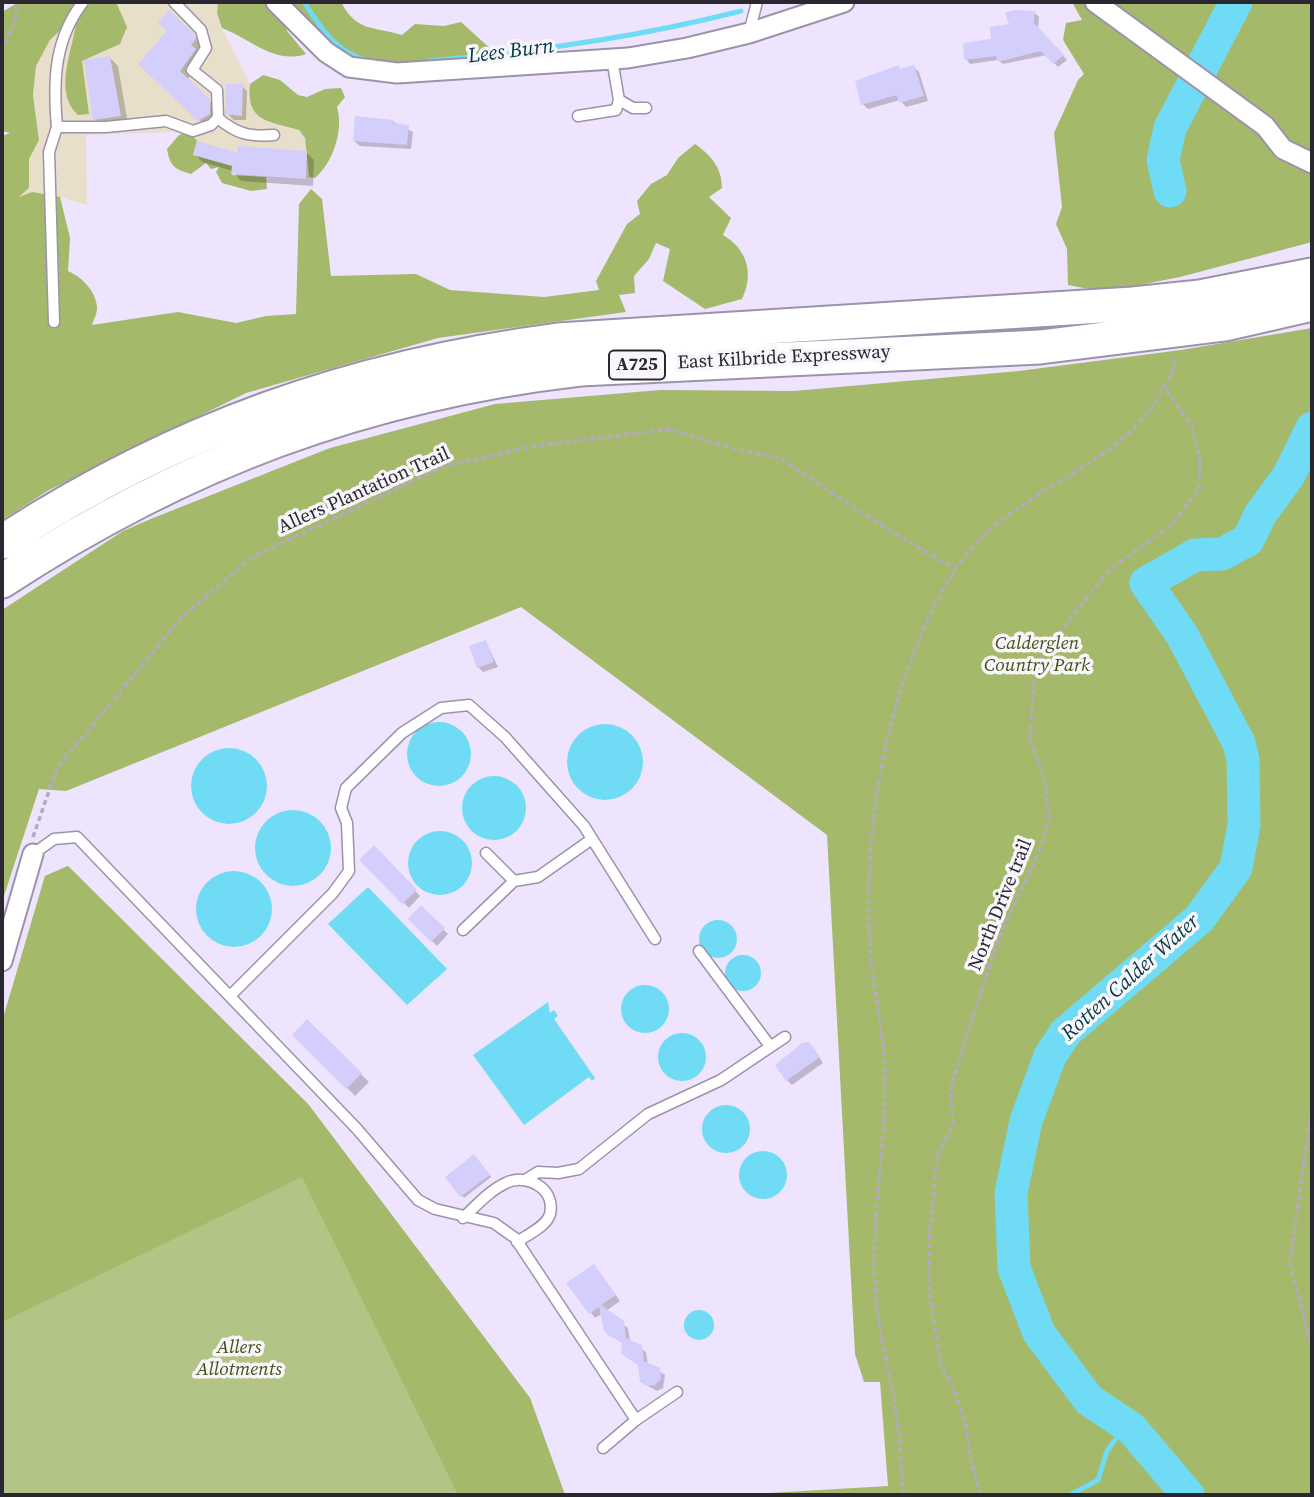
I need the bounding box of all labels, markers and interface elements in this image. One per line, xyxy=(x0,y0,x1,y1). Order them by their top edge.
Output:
water label: Lees Burn xyxy=(467,34,555,70)
street label: East Kilbride Expressway xyxy=(677,341,891,375)
road number: A725 xyxy=(609,351,665,380)
street label: Allers Plantation Trail xyxy=(275,443,453,539)
park label: Calderglen Country Park xyxy=(984,633,1090,677)
street label: North Drive trail xyxy=(964,836,1038,974)
water label: Rotten Calder Water xyxy=(1057,909,1205,1047)
park label: Allers Allotments xyxy=(196,1337,282,1381)

